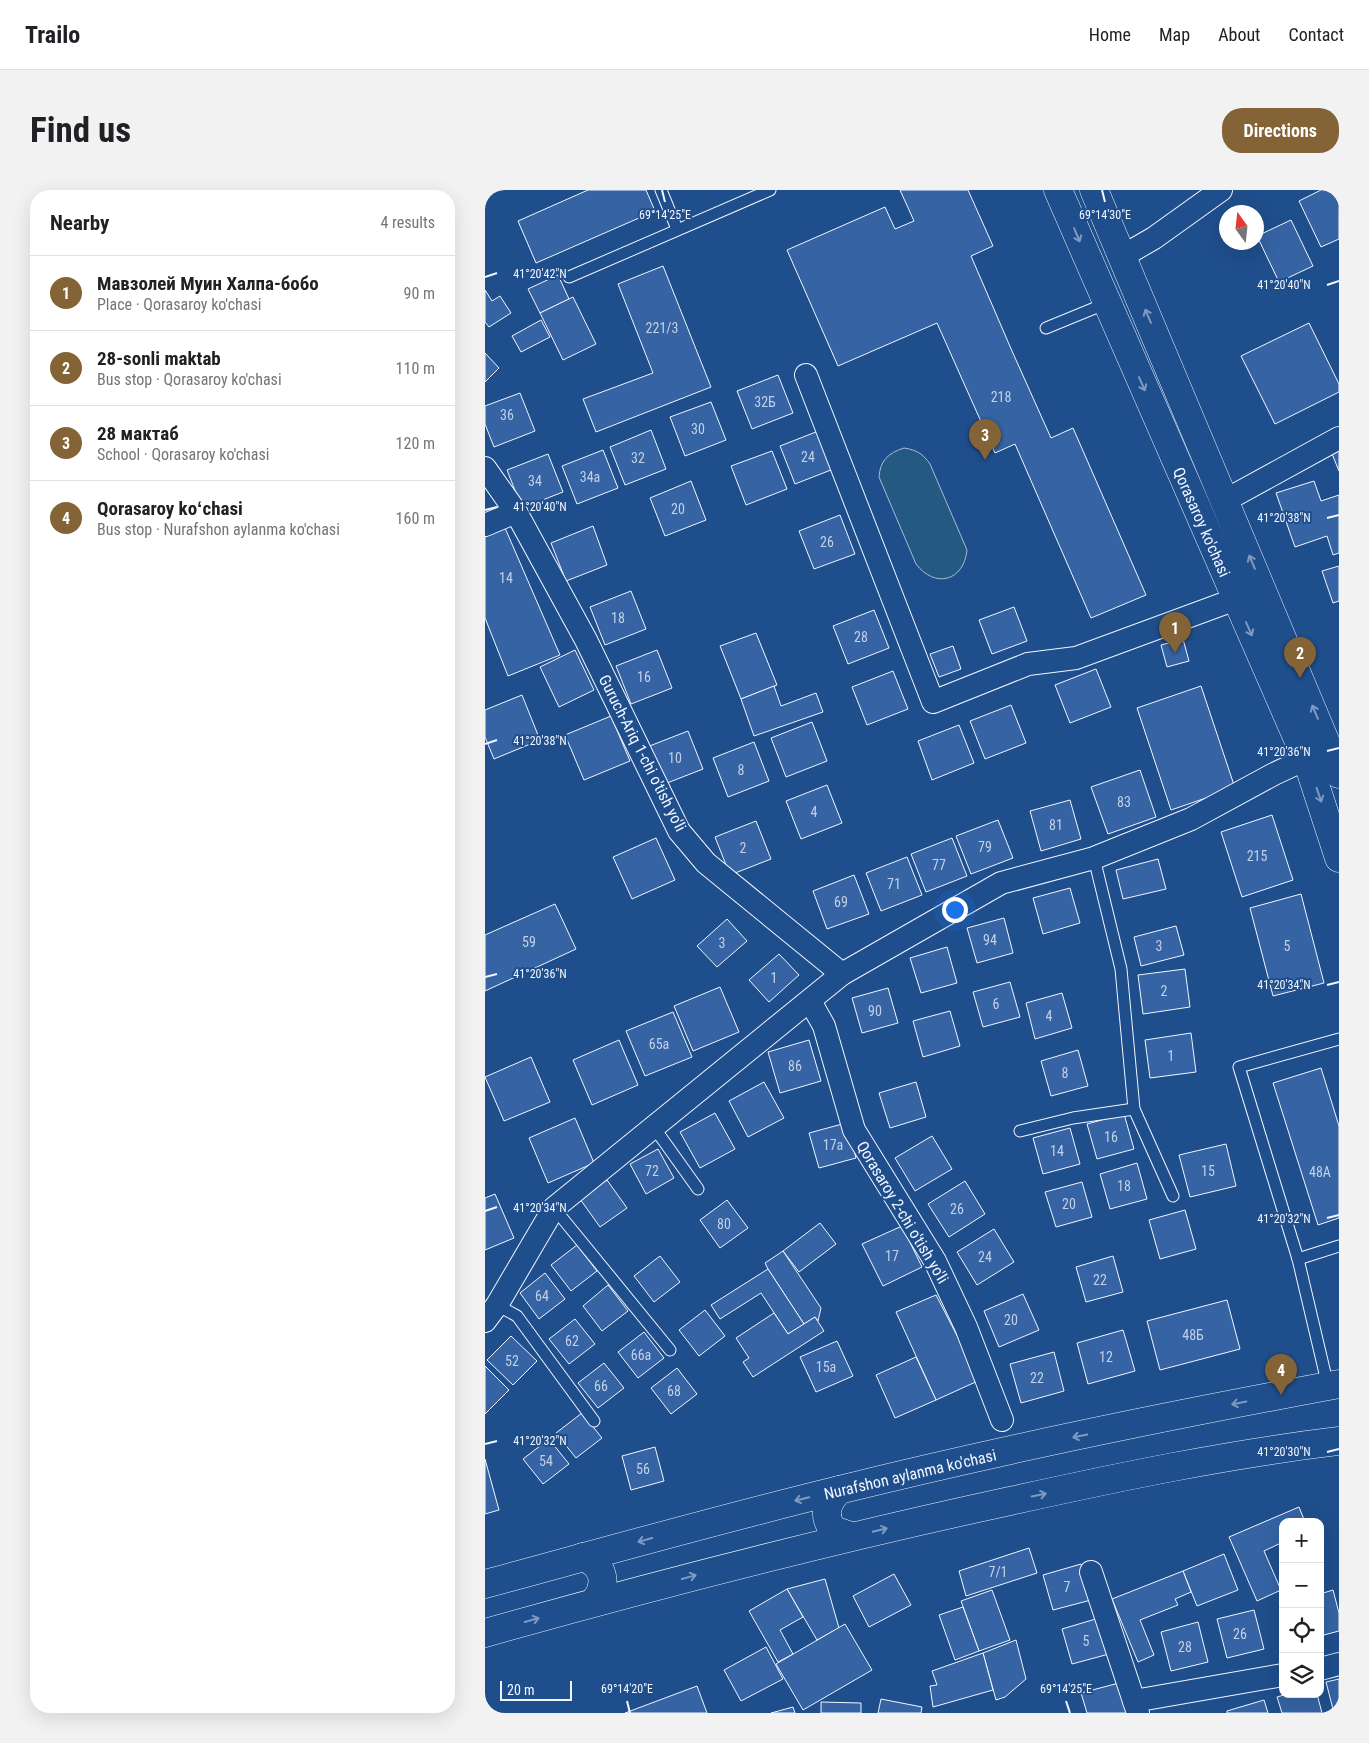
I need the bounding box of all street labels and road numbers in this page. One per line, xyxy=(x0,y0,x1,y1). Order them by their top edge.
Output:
street label: Qorasaroy ko'chasi xyxy=(1169,464,1234,580)
street label: Guruch-Ariq 1-chi o'tish yo'li xyxy=(595,672,690,835)
street label: Qorasaroy 2-chi o'tish yo'li xyxy=(853,1138,953,1287)
street label: Nurafshon aylanma ko'chasi xyxy=(822,1445,998,1504)

